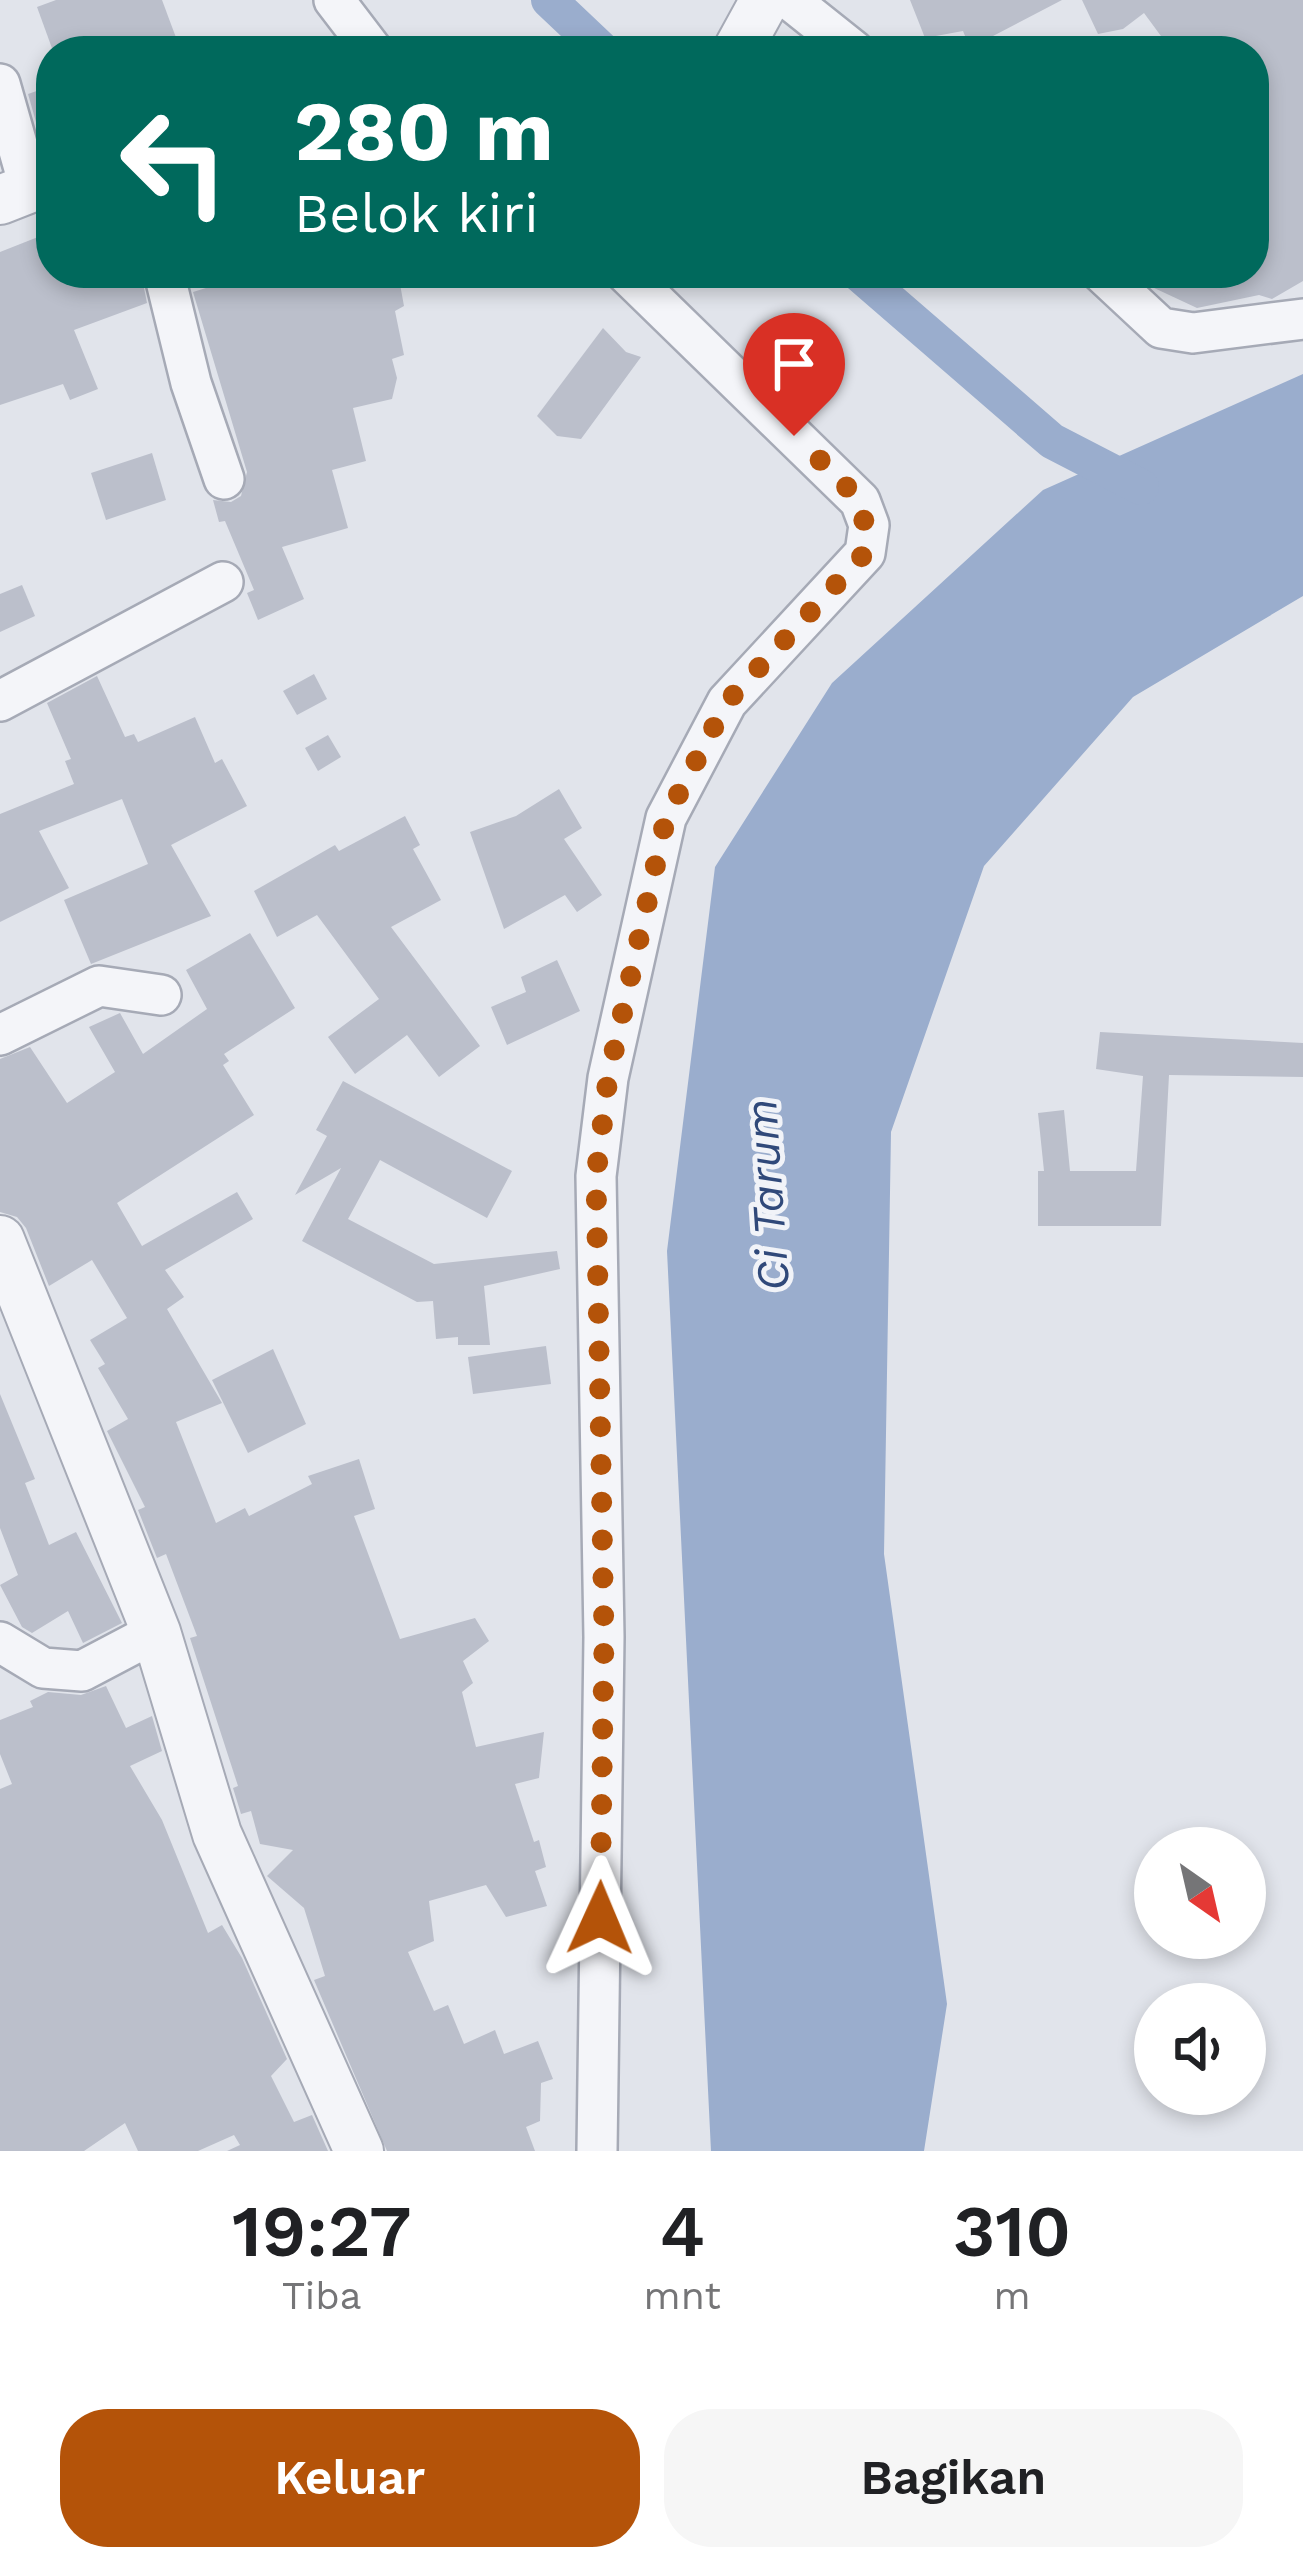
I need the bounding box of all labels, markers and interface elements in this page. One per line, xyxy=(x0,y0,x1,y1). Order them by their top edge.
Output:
text: 280 m xyxy=(294,82,554,180)
icon: left xyxy=(96,84,252,240)
text: Belok kiri xyxy=(294,182,539,245)
pin xyxy=(743,313,845,436)
icon: arrive xyxy=(761,331,827,397)
water label: Ci Tarum xyxy=(734,1097,800,1293)
north arrow xyxy=(1134,1827,1266,1959)
map controls xyxy=(1134,1827,1266,2115)
position arrow xyxy=(537,1855,663,1981)
button: sound xyxy=(1134,1983,1266,2115)
text: 19:27 xyxy=(232,2189,412,2273)
text: 4 xyxy=(659,2189,705,2273)
text: 310 xyxy=(953,2189,1071,2273)
text: Tiba xyxy=(282,2273,362,2318)
text: mnt xyxy=(644,2273,721,2318)
text: m xyxy=(993,2273,1031,2318)
button: Keluar xyxy=(60,2409,640,2547)
button: Bagikan xyxy=(664,2409,1243,2547)

